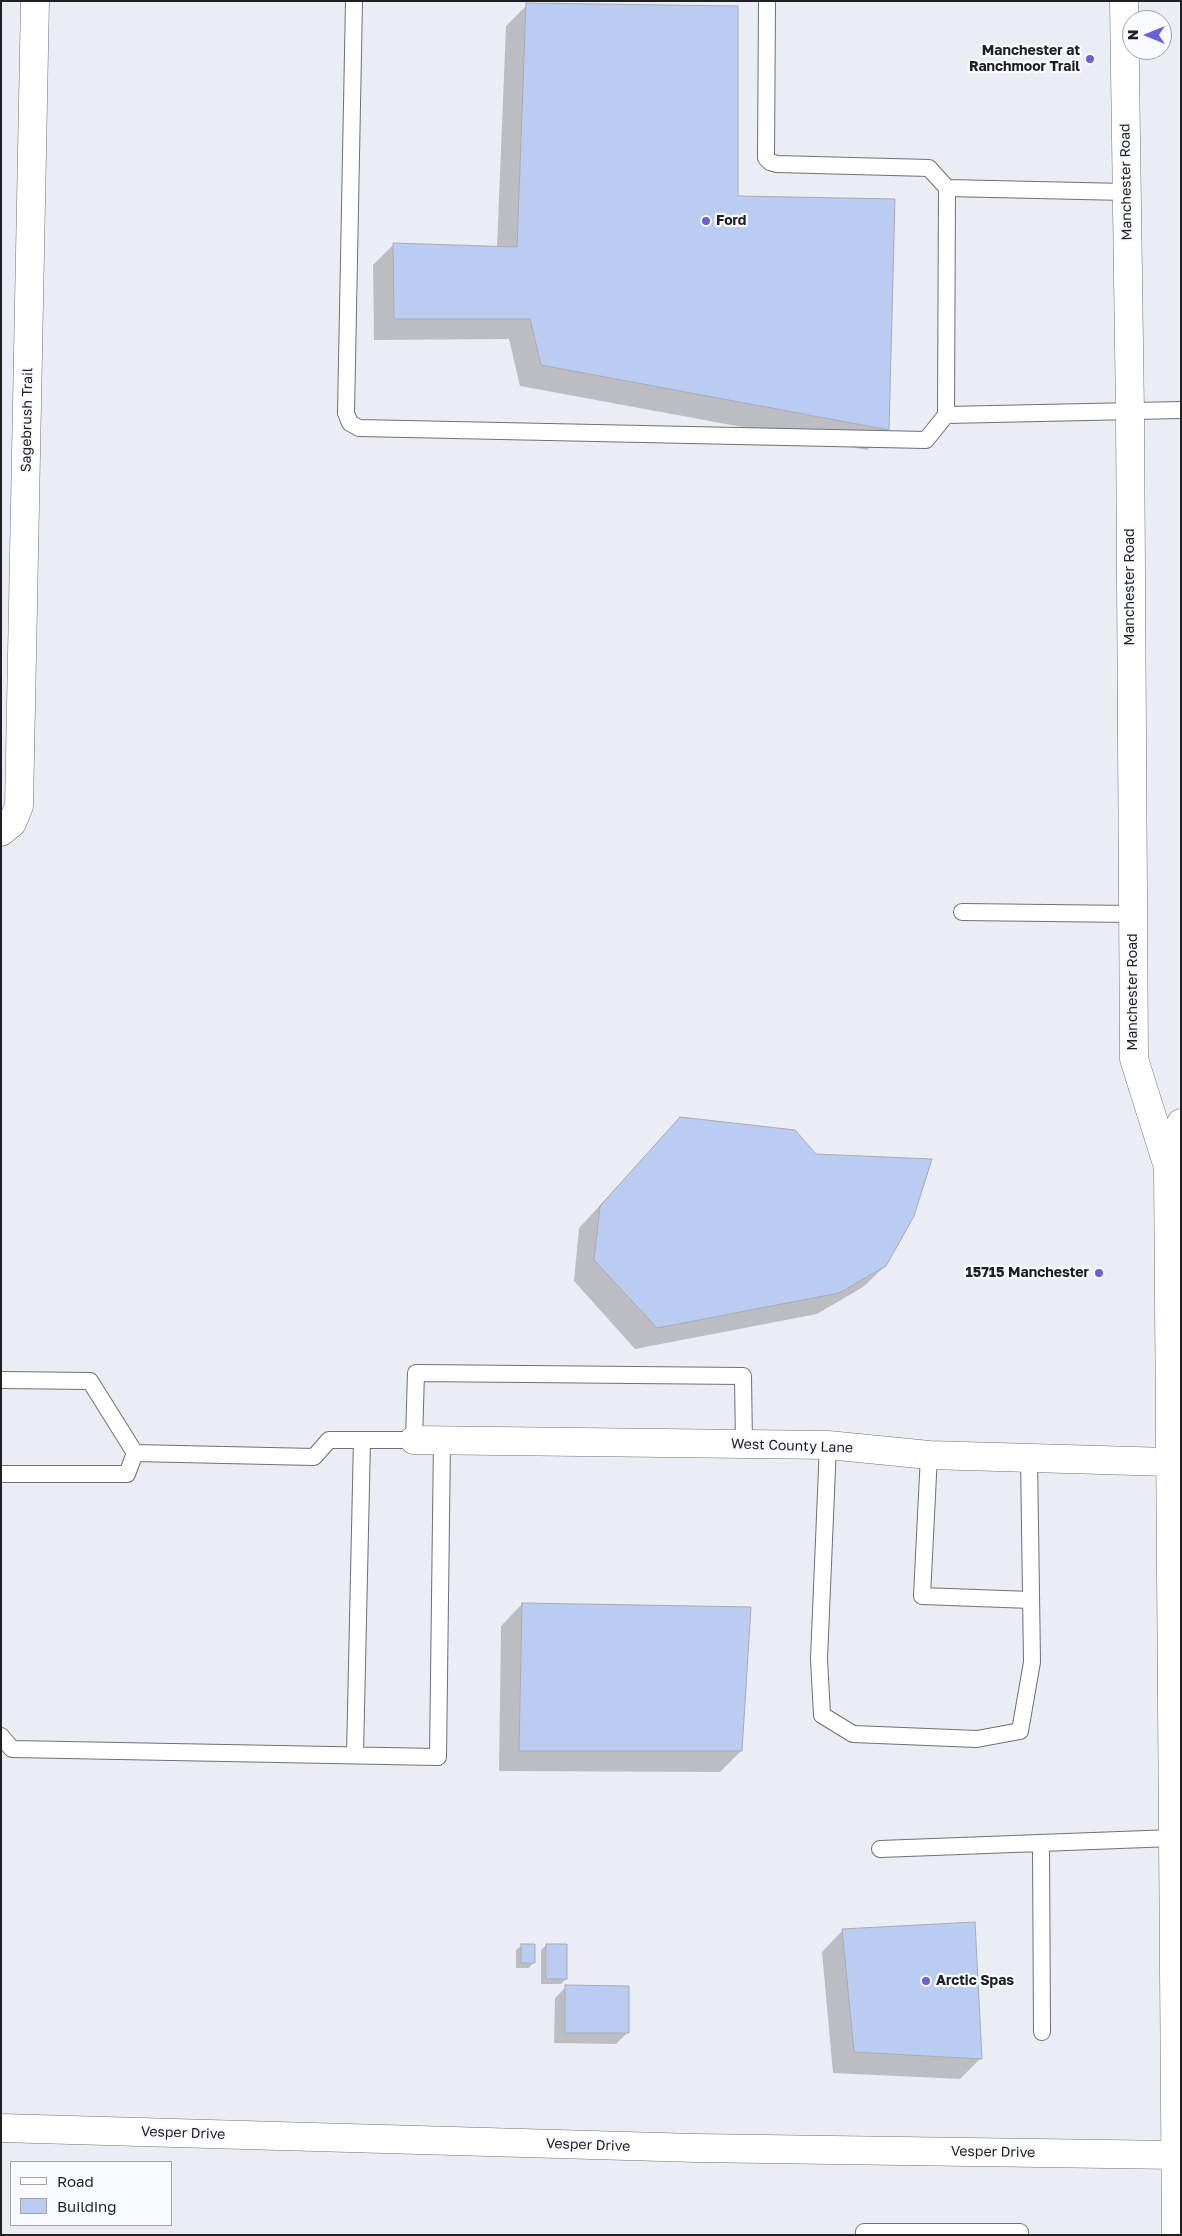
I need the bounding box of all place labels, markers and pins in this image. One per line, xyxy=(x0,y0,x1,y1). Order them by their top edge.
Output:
place label: Manchester at Ranchmoor Trail xyxy=(969,43,1080,75)
marker: Manchester at Ranchmoor Trail xyxy=(1084,53,1096,65)
place label: Ford xyxy=(716,213,746,229)
marker: Ford xyxy=(700,215,712,227)
place label: 15715 Manchester xyxy=(965,1265,1089,1281)
marker: 15715 Manchester xyxy=(1093,1267,1105,1279)
place label: Arctic Spas xyxy=(936,1973,1014,1989)
marker: Arctic Spas xyxy=(920,1975,932,1987)

